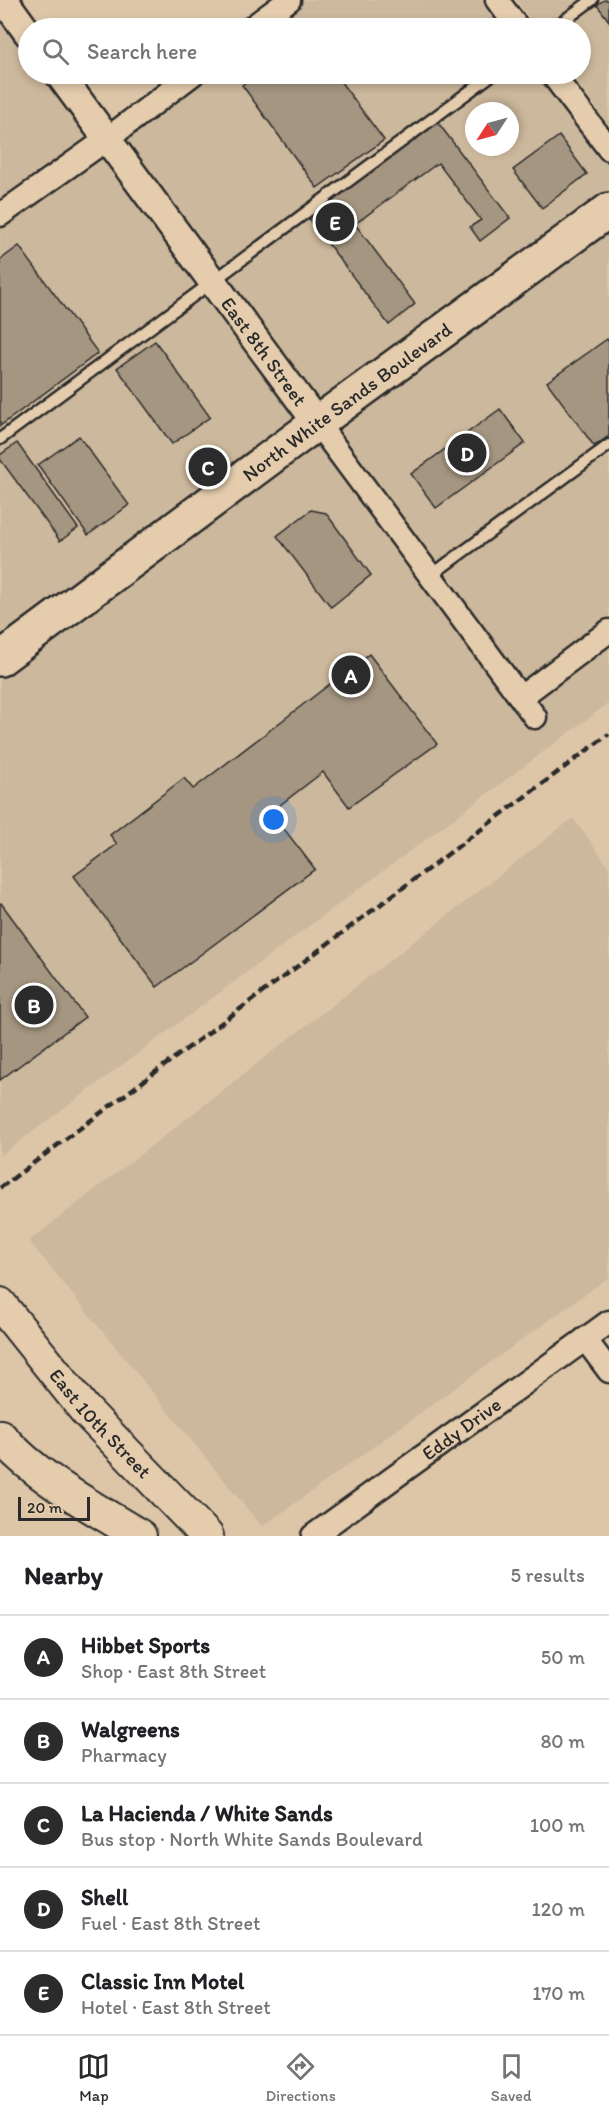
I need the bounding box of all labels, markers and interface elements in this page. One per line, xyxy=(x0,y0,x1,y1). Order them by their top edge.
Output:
search box xyxy=(18,18,591,84)
icon: search xyxy=(39,35,72,68)
text: Search here xyxy=(87,38,197,65)
north arrow xyxy=(465,102,519,156)
pin: E xyxy=(316,200,354,244)
street label: East 8th Street xyxy=(216,292,312,411)
street label: North White Sands Boulevard xyxy=(238,317,456,486)
pin: D xyxy=(448,430,486,476)
pin: C xyxy=(188,444,228,490)
pin: A xyxy=(332,652,370,698)
your location xyxy=(259,805,288,834)
pin: B xyxy=(15,982,54,1028)
street label: East 10th Street xyxy=(44,1364,156,1483)
street label: Eddy Drive xyxy=(417,1392,506,1465)
scale bar xyxy=(18,1494,90,1522)
text: 20 m xyxy=(27,1498,62,1517)
text: Nearby xyxy=(24,1559,103,1591)
text: 5 results xyxy=(511,1563,585,1587)
text: Hibbet Sports xyxy=(81,1632,210,1659)
text: A xyxy=(37,1645,50,1669)
text: 50 m xyxy=(541,1645,585,1669)
text: Shop · East 8th Street xyxy=(81,1659,266,1683)
text: Walgreens xyxy=(81,1716,180,1743)
text: B xyxy=(37,1729,50,1753)
text: 80 m xyxy=(540,1729,585,1753)
text: Pharmacy xyxy=(81,1743,167,1767)
text: La Hacienda / White Sands xyxy=(81,1800,333,1827)
text: C xyxy=(37,1813,50,1837)
text: 100 m xyxy=(530,1813,585,1837)
text: Bus stop · North White Sands Boulevard xyxy=(81,1827,423,1851)
text: Shell xyxy=(81,1884,128,1911)
text: D xyxy=(37,1897,50,1921)
text: 120 m xyxy=(532,1897,585,1921)
text: Fuel · East 8th Street xyxy=(81,1911,260,1935)
text: Classic Inn Motel xyxy=(81,1968,244,1995)
text: E xyxy=(38,1981,49,2005)
text: 170 m xyxy=(532,1981,585,2005)
text: Hotel · East 8th Street xyxy=(81,1995,271,2019)
tab: Map xyxy=(77,2050,110,2105)
tab: Directions xyxy=(265,2050,336,2105)
tab: Saved xyxy=(491,2050,532,2105)

